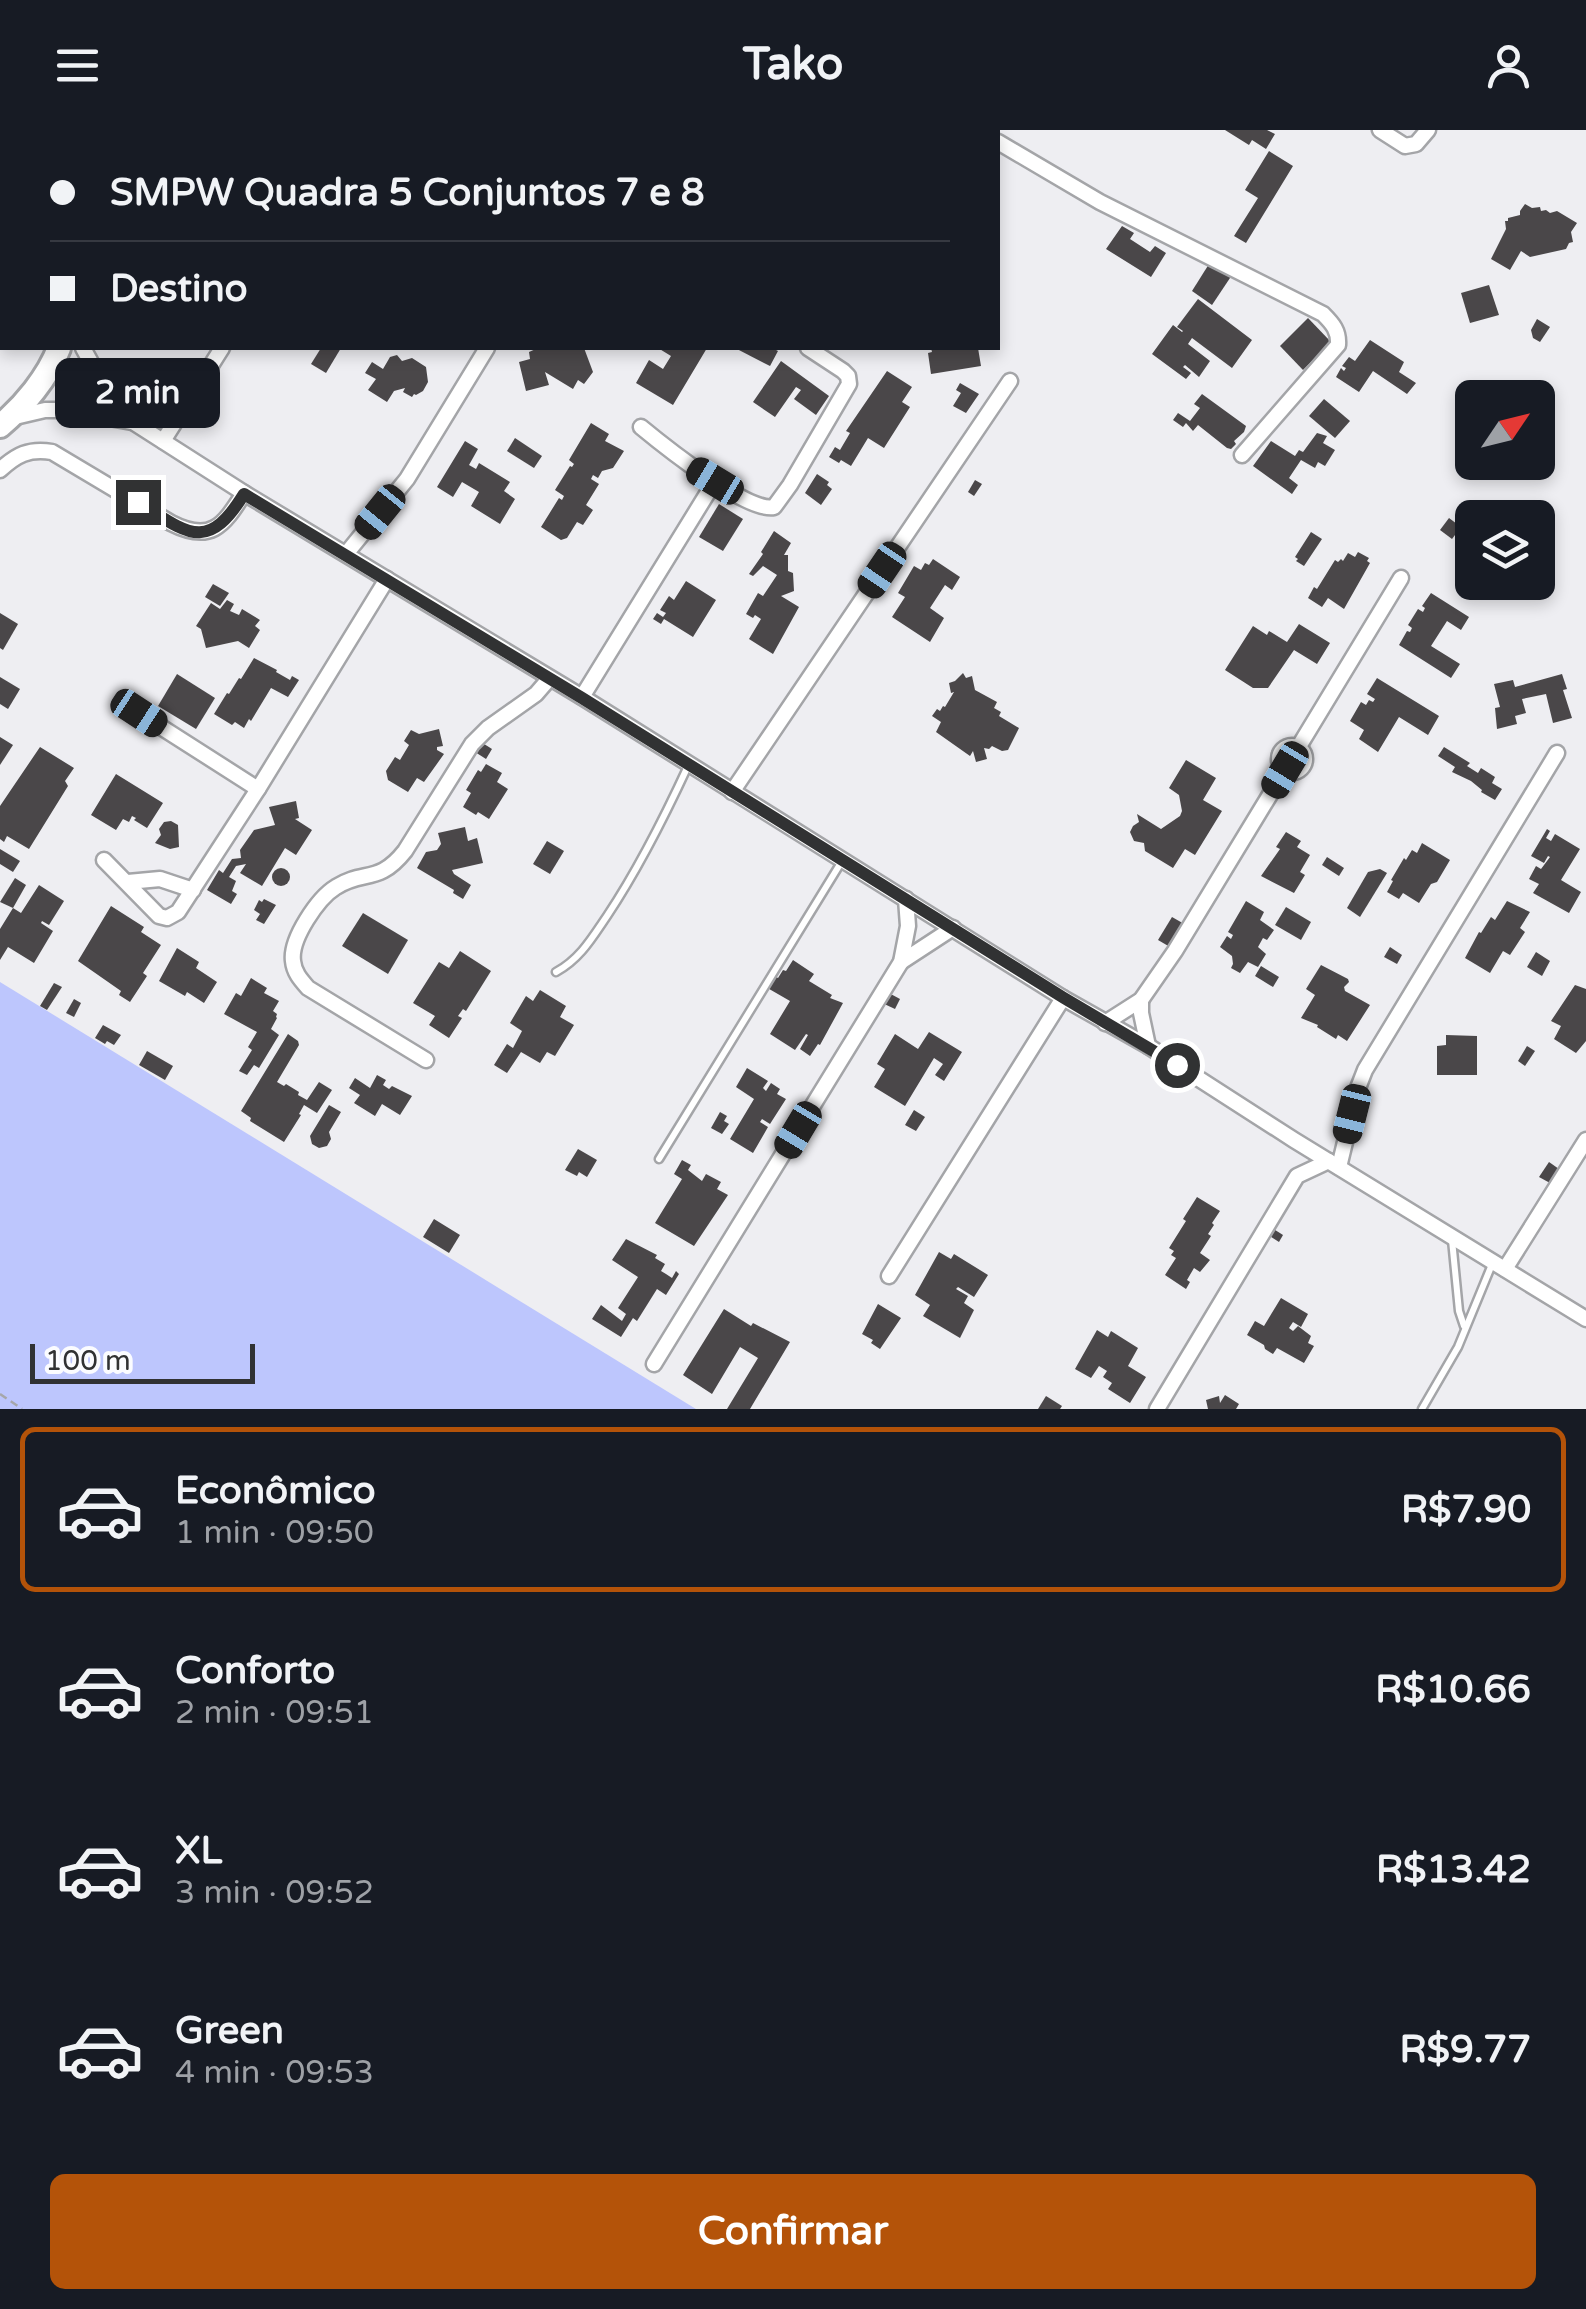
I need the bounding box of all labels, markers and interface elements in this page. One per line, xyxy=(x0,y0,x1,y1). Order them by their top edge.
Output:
icon: menu xyxy=(50,38,105,93)
text: Tako xyxy=(743,38,843,92)
icon: person xyxy=(1481,38,1536,93)
text: SMPW Quadra 5 Conjuntos 7 e 8 xyxy=(110,170,705,216)
text: Destino xyxy=(110,266,248,312)
callout: 2 min xyxy=(56,357,220,427)
text: 2 min xyxy=(95,374,180,412)
north arrow xyxy=(1455,380,1555,480)
map controls xyxy=(1455,380,1555,600)
car xyxy=(682,453,748,509)
car xyxy=(349,479,411,545)
route end xyxy=(116,480,161,525)
button: layers xyxy=(1455,500,1555,600)
car xyxy=(853,537,911,603)
car xyxy=(106,684,172,742)
car xyxy=(1257,737,1313,803)
route start xyxy=(1155,1043,1200,1088)
car xyxy=(1330,1081,1374,1147)
car xyxy=(770,1097,826,1163)
scale bar xyxy=(30,1339,255,1384)
text: 100 m xyxy=(45,1344,131,1378)
icon: car xyxy=(55,1465,145,1555)
text: Econômico xyxy=(175,1468,376,1514)
text: R$7.90 xyxy=(1401,1487,1531,1533)
text: 1 min · 09:50 xyxy=(175,1514,374,1552)
icon: car xyxy=(55,1645,145,1735)
text: Conforto xyxy=(175,1648,335,1694)
text: R$10.66 xyxy=(1375,1667,1531,1713)
text: 2 min · 09:51 xyxy=(175,1694,374,1732)
icon: car xyxy=(55,1825,145,1915)
text: XL xyxy=(175,1828,222,1874)
text: R$13.42 xyxy=(1376,1847,1531,1893)
text: 3 min · 09:52 xyxy=(175,1874,374,1912)
icon: car xyxy=(55,2005,145,2095)
text: Green xyxy=(175,2008,284,2054)
text: R$9.77 xyxy=(1399,2027,1531,2073)
text: 4 min · 09:53 xyxy=(175,2054,374,2092)
button: Confirmar xyxy=(50,2174,1536,2289)

